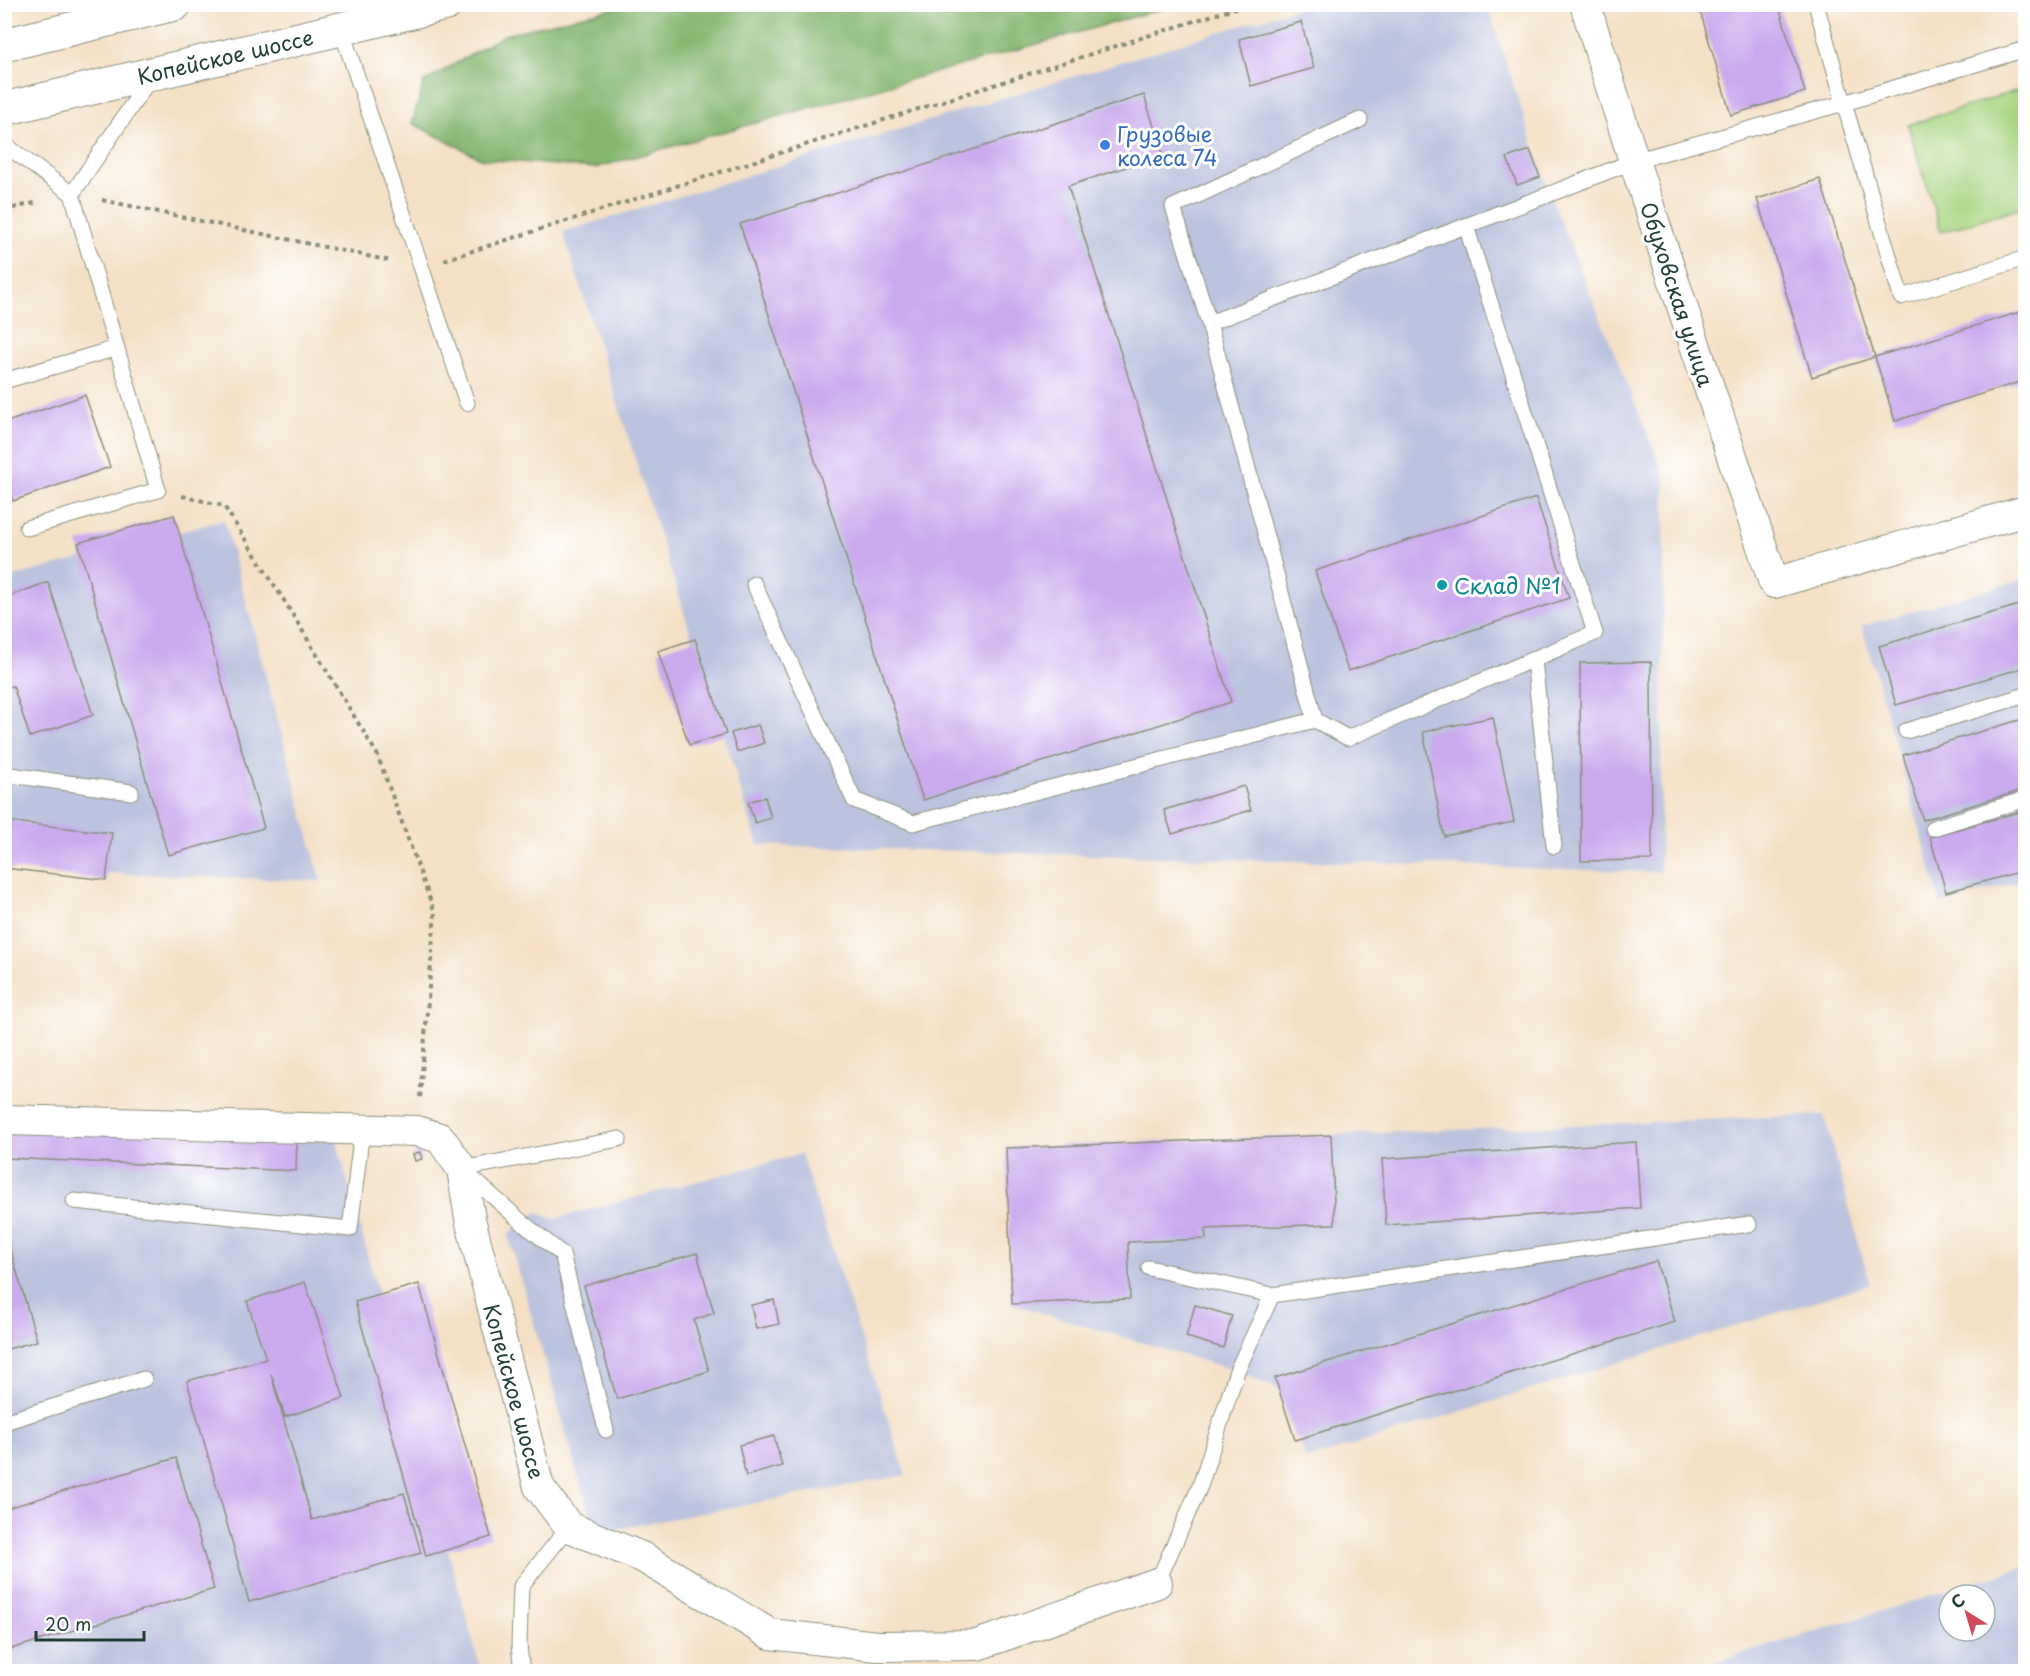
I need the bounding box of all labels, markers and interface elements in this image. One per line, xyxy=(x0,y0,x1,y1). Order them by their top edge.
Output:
street label: Копейское шоссе xyxy=(134,20,316,92)
place label: Грузовые колеса 74 xyxy=(1117,117,1217,173)
marker: Грузовые колеса 74 xyxy=(1098,138,1112,152)
street label: Обуховская улица xyxy=(1633,198,1723,391)
place label: Склад №1 xyxy=(1454,569,1561,601)
marker: Склад №1 xyxy=(1435,578,1449,592)
street label: Копейское шоссе xyxy=(476,1300,554,1482)
north arrow xyxy=(1937,1583,1997,1643)
text: С xyxy=(1945,1587,1969,1613)
scale bar xyxy=(36,1604,144,1642)
text: 20 m xyxy=(45,1610,91,1637)

